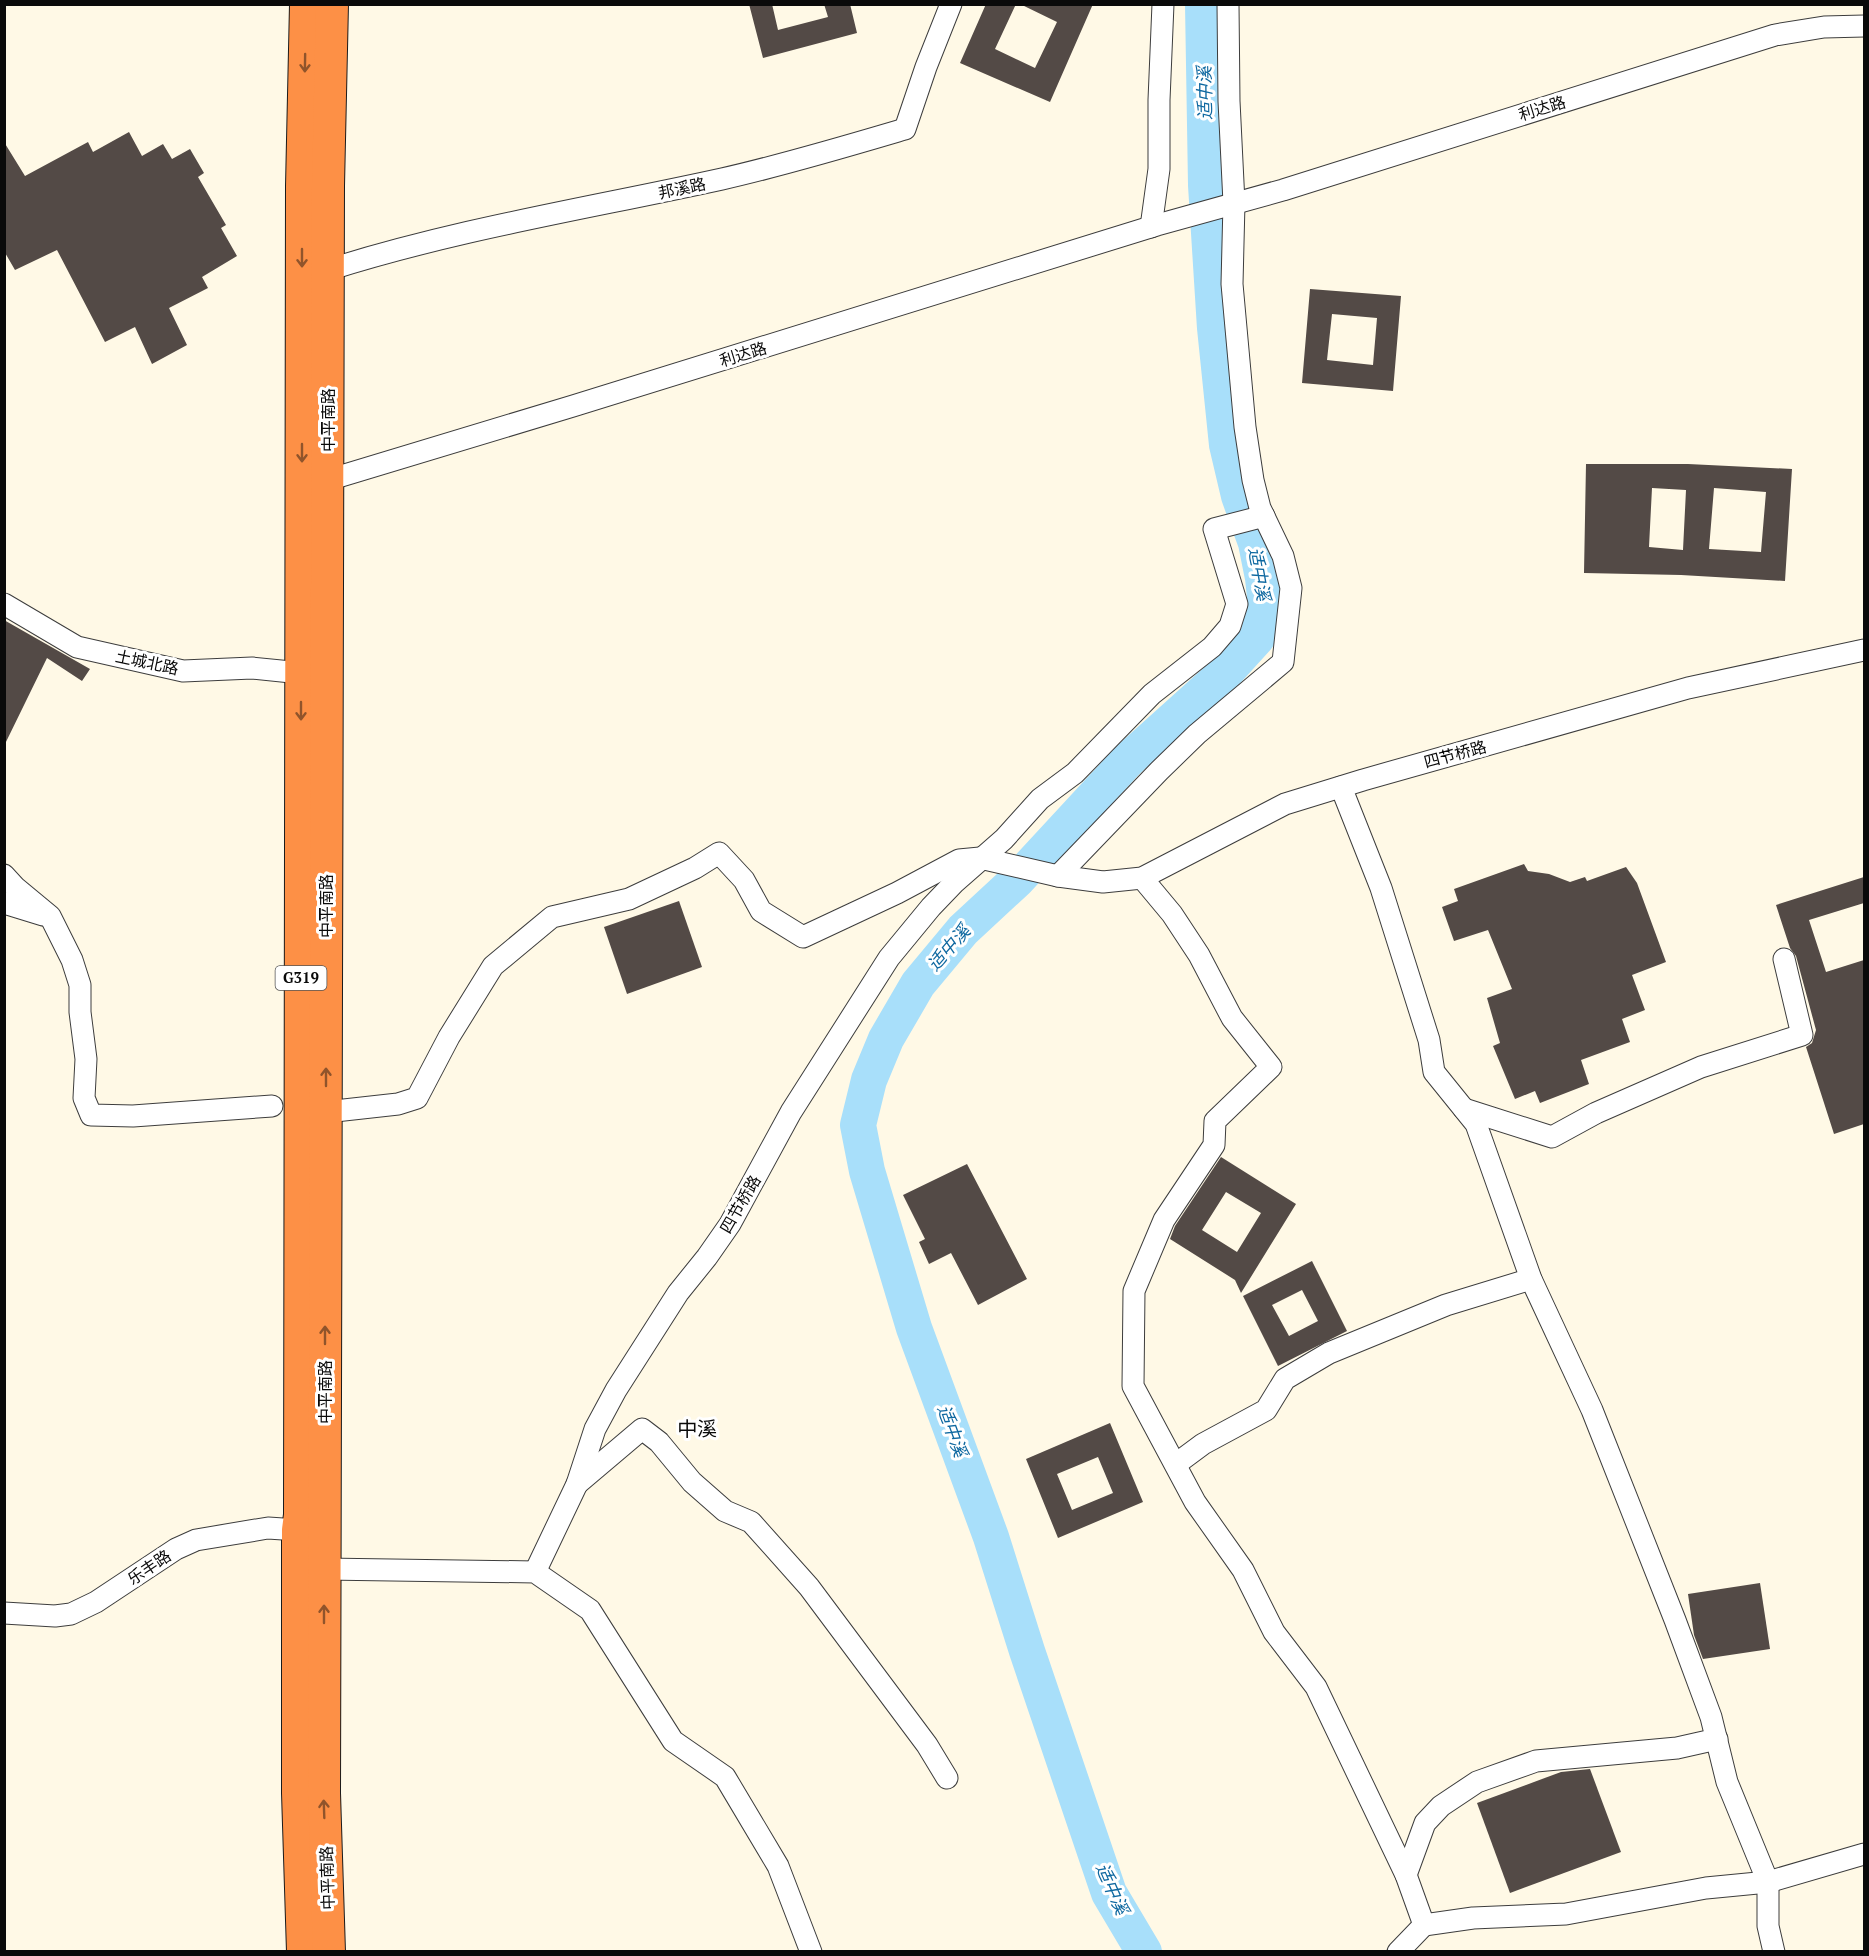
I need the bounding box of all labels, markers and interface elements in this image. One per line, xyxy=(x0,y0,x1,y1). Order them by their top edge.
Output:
one-way arrow xyxy=(299,52,311,72)
water label: 适中溪 xyxy=(1191,64,1216,120)
street label: 利达路 xyxy=(1516,90,1568,126)
street label: 邦溪路 xyxy=(656,172,708,204)
one-way arrow xyxy=(296,247,308,267)
street label: 利达路 xyxy=(717,336,769,372)
street label: 中平南路 xyxy=(317,388,339,452)
one-way arrow xyxy=(296,442,308,462)
water label: 适中溪 xyxy=(1243,545,1277,604)
street label: 土城北路 xyxy=(113,645,181,679)
one-way arrow xyxy=(295,700,307,720)
street label: 四节桥路 xyxy=(1421,735,1489,773)
street label: 中平南路 xyxy=(315,874,337,938)
water label: 适中溪 xyxy=(921,918,976,976)
road number: G319 xyxy=(276,966,326,990)
one-way arrow xyxy=(320,1068,332,1088)
street label: 四节桥路 xyxy=(714,1171,766,1237)
one-way arrow xyxy=(319,1326,331,1346)
street label: 中平南路 xyxy=(314,1360,336,1424)
water label: 适中溪 xyxy=(932,1401,974,1462)
district label: 中溪 xyxy=(677,1415,717,1442)
street label: 乐丰路 xyxy=(123,1544,175,1590)
one-way arrow xyxy=(318,1605,330,1625)
one-way arrow xyxy=(319,1800,330,1820)
street label: 中平南路 xyxy=(315,1846,339,1910)
water label: 适中溪 xyxy=(1091,1859,1136,1920)

